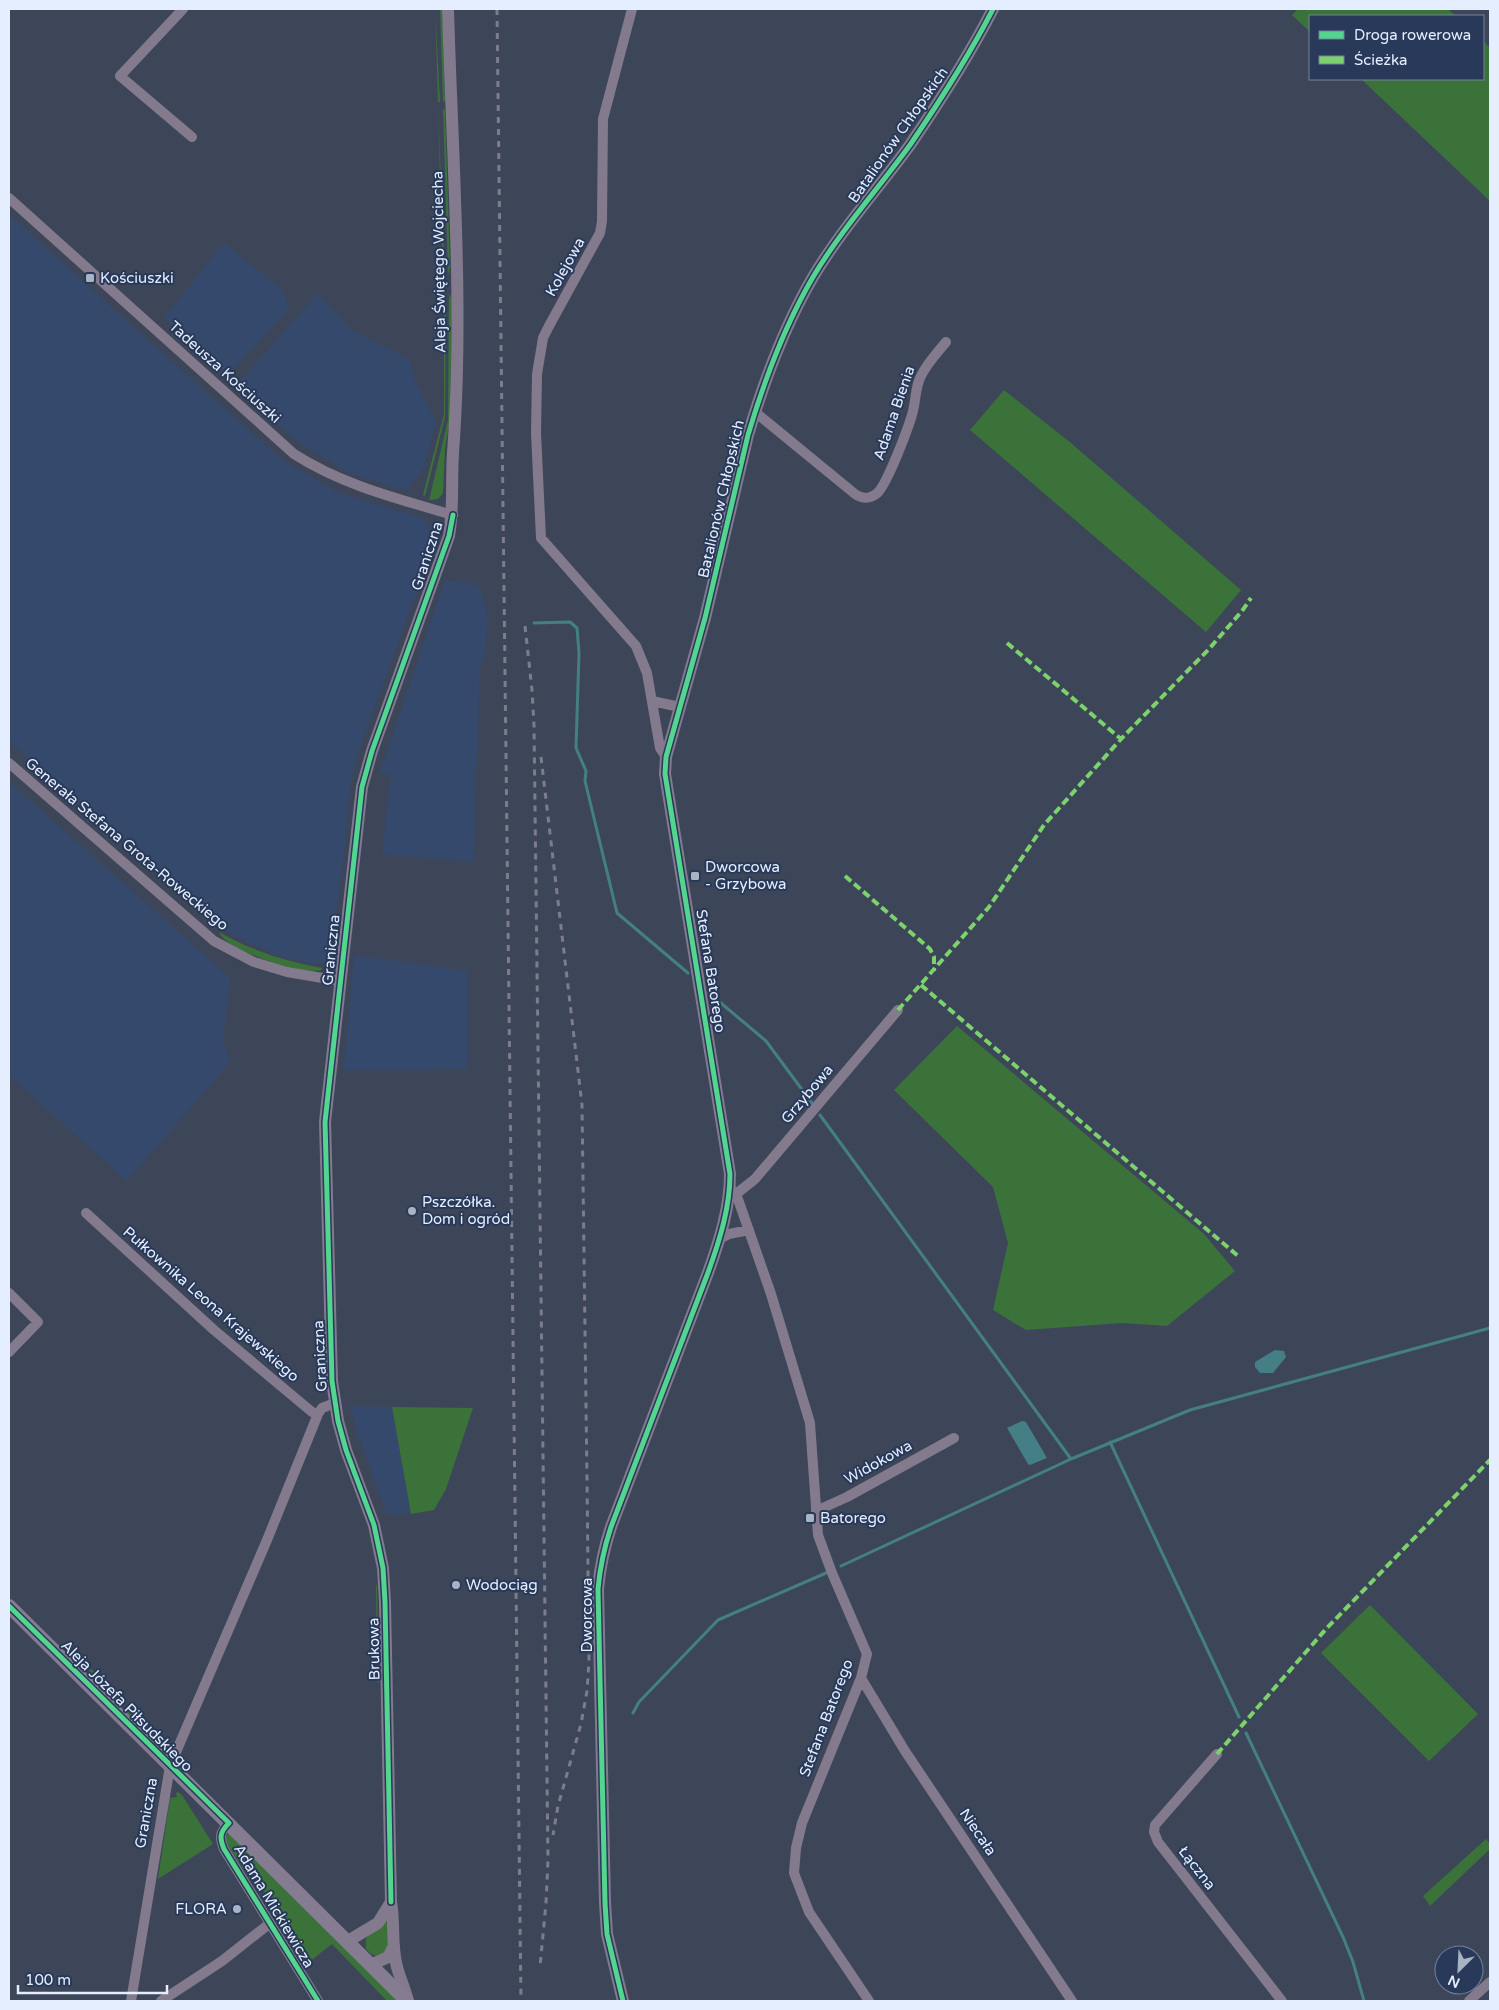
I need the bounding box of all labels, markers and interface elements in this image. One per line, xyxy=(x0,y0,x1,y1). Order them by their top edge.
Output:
legend xyxy=(1309,15,1484,80)
text: Droga rowerowa xyxy=(1354,26,1471,44)
text: Ścieżka xyxy=(1354,51,1407,69)
street label: Batalionów Chłopskich xyxy=(844,64,952,206)
street label: Aleja Świętego Wojciecha xyxy=(428,171,450,353)
street label: Kolejowa xyxy=(542,234,588,300)
place label: Kościuszki xyxy=(100,269,174,287)
marker: Kościuszki xyxy=(84,272,96,284)
street label: Tadeusza Kościuszki xyxy=(165,317,285,427)
street label: Adama Bienia xyxy=(869,363,919,463)
street label: Batalionów Chłopskich xyxy=(694,418,748,580)
street label: Graniczna xyxy=(407,519,447,593)
street label: Generała Stefana Grota-Roweckiego xyxy=(22,754,232,934)
place label: Dworcowa - Grzybowa xyxy=(705,858,786,893)
marker: Dworcowa - Grzybowa xyxy=(689,870,701,882)
street label: Stefana Batorego xyxy=(692,908,730,1034)
street label: Graniczna xyxy=(318,914,344,986)
street label: Grzybowa xyxy=(777,1061,837,1127)
place label: Pszczółka. Dom i ogród xyxy=(422,1193,510,1228)
marker: Pszczółka. Dom i ogród xyxy=(406,1205,418,1217)
street label: Pułkownika Leona Krajewskiego xyxy=(119,1223,303,1385)
street label: Graniczna xyxy=(309,1320,331,1392)
street label: Widokowa xyxy=(841,1436,915,1488)
place label: Batorego xyxy=(820,1509,886,1527)
marker: Batorego xyxy=(804,1512,816,1524)
place label: Wodociąg xyxy=(466,1576,538,1594)
street label: Dworcowa xyxy=(578,1578,596,1652)
marker: Wodociąg xyxy=(450,1579,462,1591)
street label: Brukowa xyxy=(364,1618,384,1680)
street label: Aleja Józefa Piłsudskiego xyxy=(57,1636,197,1776)
street label: Stefana Batorego xyxy=(795,1657,857,1779)
street label: Graniczna xyxy=(131,1776,161,1850)
street label: Niecała xyxy=(956,1805,1000,1859)
street label: Adama Mickiewicza xyxy=(230,1841,318,1971)
street label: Łączna xyxy=(1174,1843,1220,1893)
place label: FLORA xyxy=(175,1900,227,1918)
marker: FLORA xyxy=(231,1903,243,1915)
north arrow xyxy=(1434,1945,1484,1995)
scale bar xyxy=(18,1962,166,1994)
text: 100 m xyxy=(25,1971,71,1989)
text: N xyxy=(1445,1971,1463,1991)

